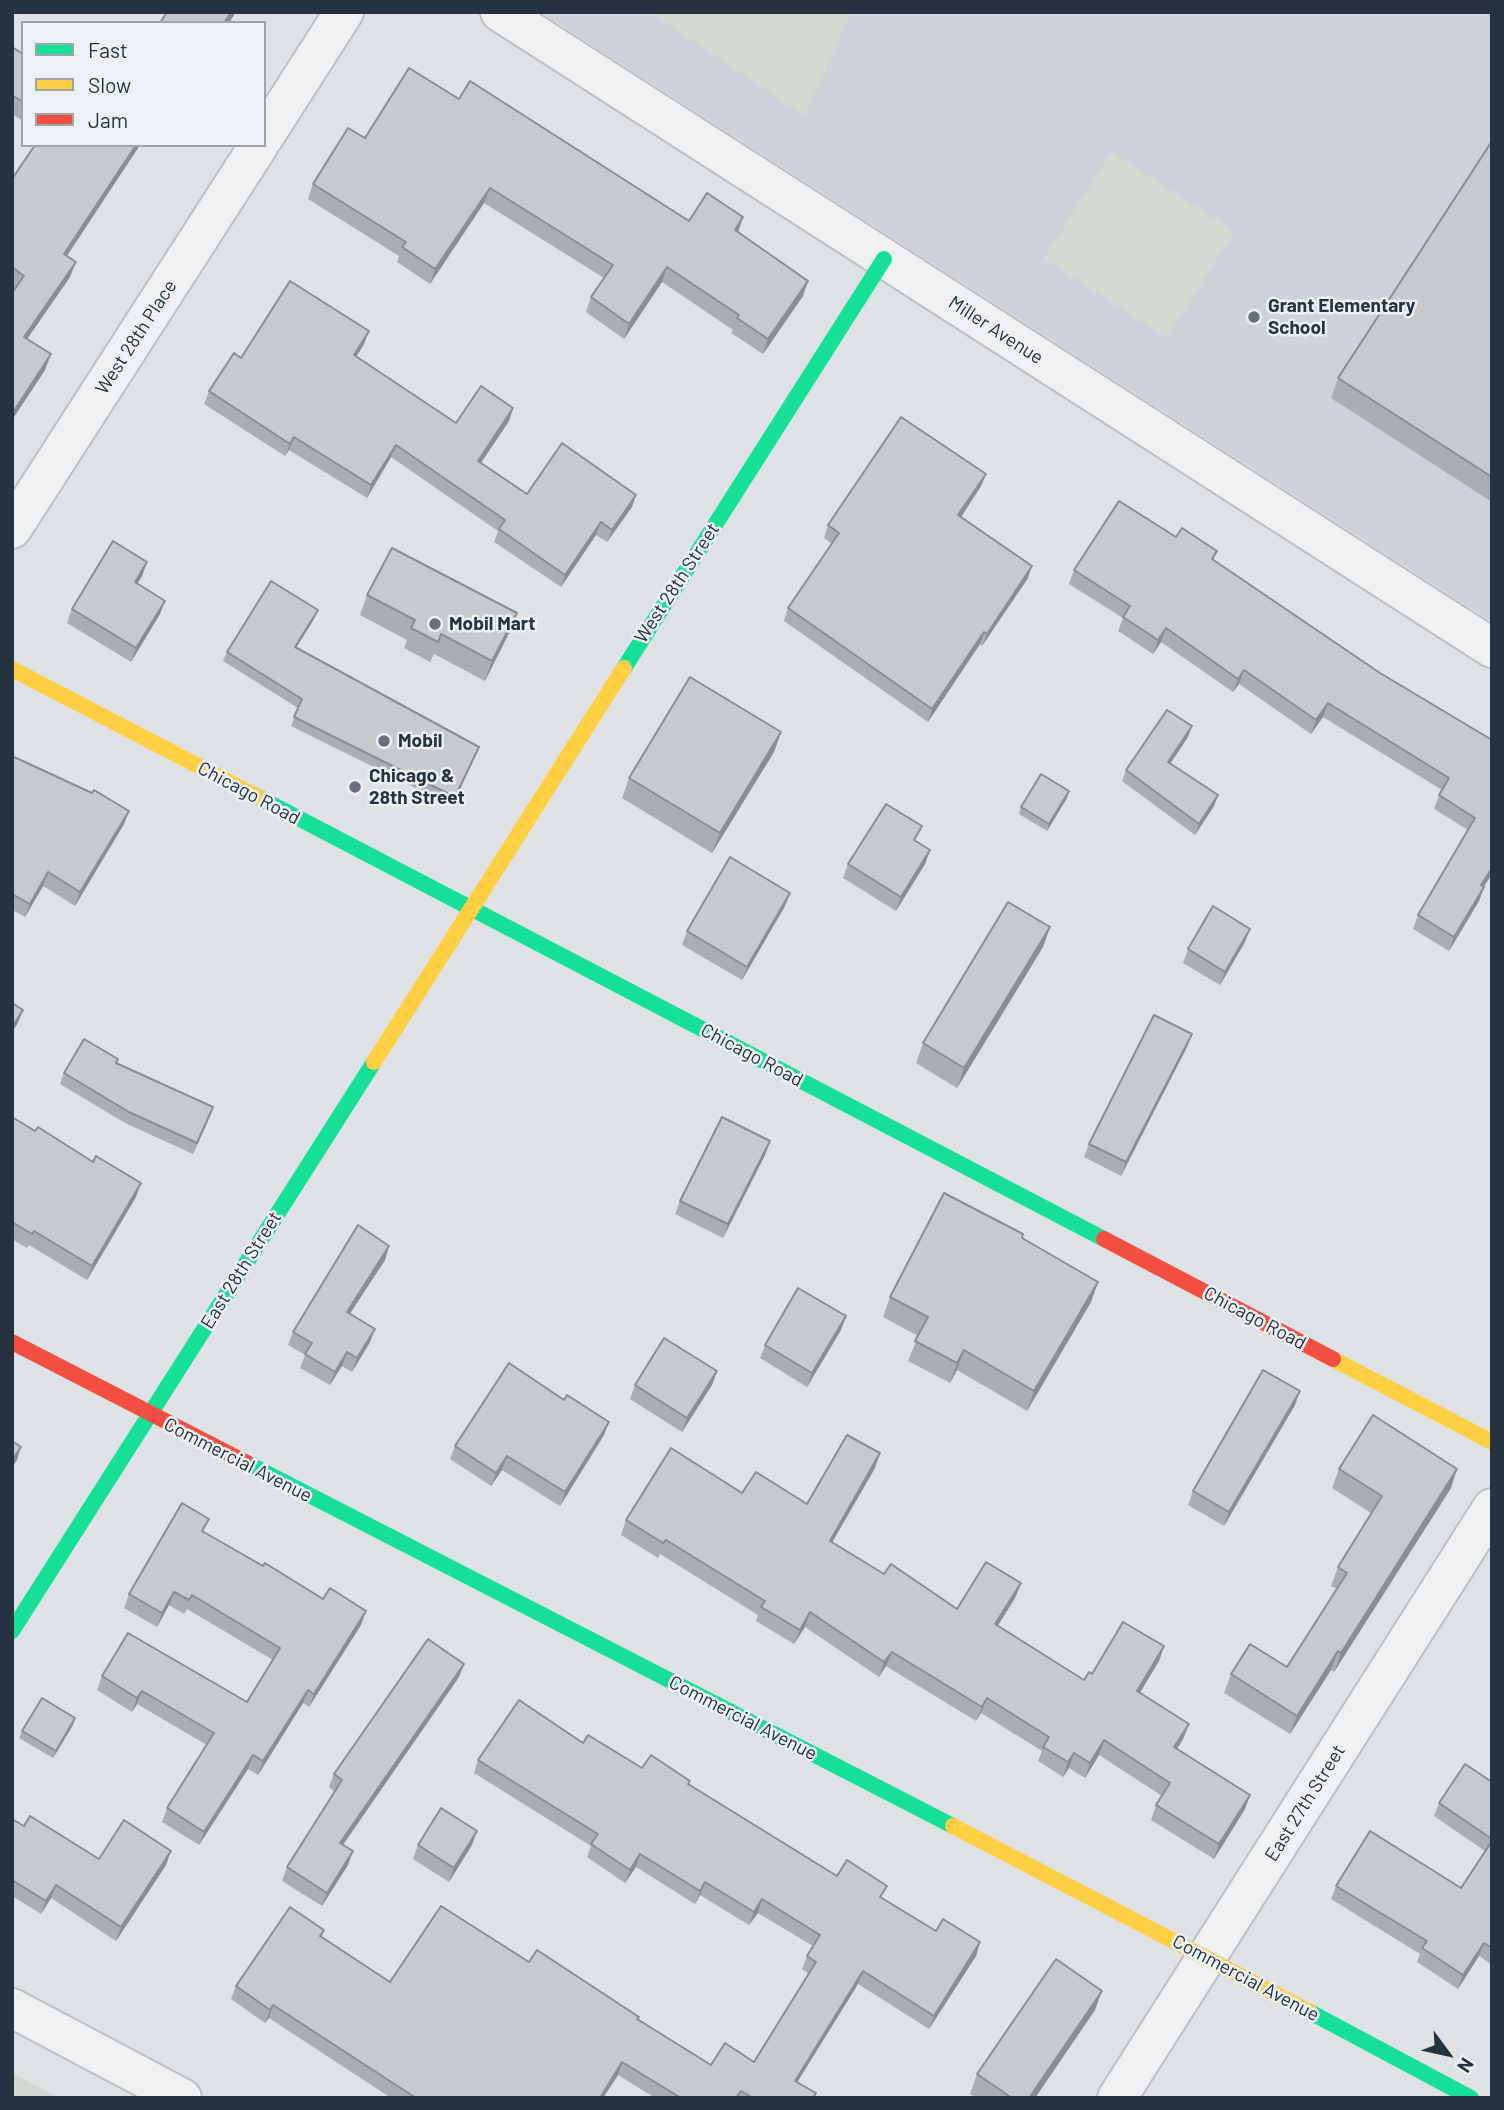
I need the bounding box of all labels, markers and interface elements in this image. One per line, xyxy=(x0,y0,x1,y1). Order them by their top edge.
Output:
legend xyxy=(21,21,266,147)
text: Fast xyxy=(88,37,128,62)
text: Slow xyxy=(88,72,131,97)
text: Jam xyxy=(88,107,128,132)
street label: West 28th Place xyxy=(91,275,181,399)
street label: Miller Avenue xyxy=(944,291,1048,369)
place label: Grant Elementary School xyxy=(1268,295,1415,339)
marker: Grant Elementary School xyxy=(1246,309,1262,325)
street label: West 28th Street xyxy=(630,519,724,647)
place label: Mobil Mart xyxy=(449,613,535,635)
marker: Mobil Mart xyxy=(427,616,443,632)
place label: Mobil xyxy=(398,730,442,752)
marker: Mobil xyxy=(376,733,392,749)
street label: Chicago Road xyxy=(194,757,304,829)
place label: Chicago & 28th Street xyxy=(369,765,465,809)
marker: Chicago & 28th Street xyxy=(347,779,363,795)
street label: Chicago Road xyxy=(697,1019,807,1091)
street label: East 28th Street xyxy=(196,1207,286,1333)
street label: Chicago Road xyxy=(1200,1282,1310,1354)
street label: Commercial Avenue xyxy=(160,1413,316,1507)
street label: Commercial Avenue xyxy=(665,1671,821,1765)
street label: East 27th Street xyxy=(1260,1741,1350,1865)
street label: Commercial Avenue xyxy=(1169,1930,1323,2026)
north arrow xyxy=(1413,2019,1483,2089)
text: N xyxy=(1453,2054,1479,2077)

